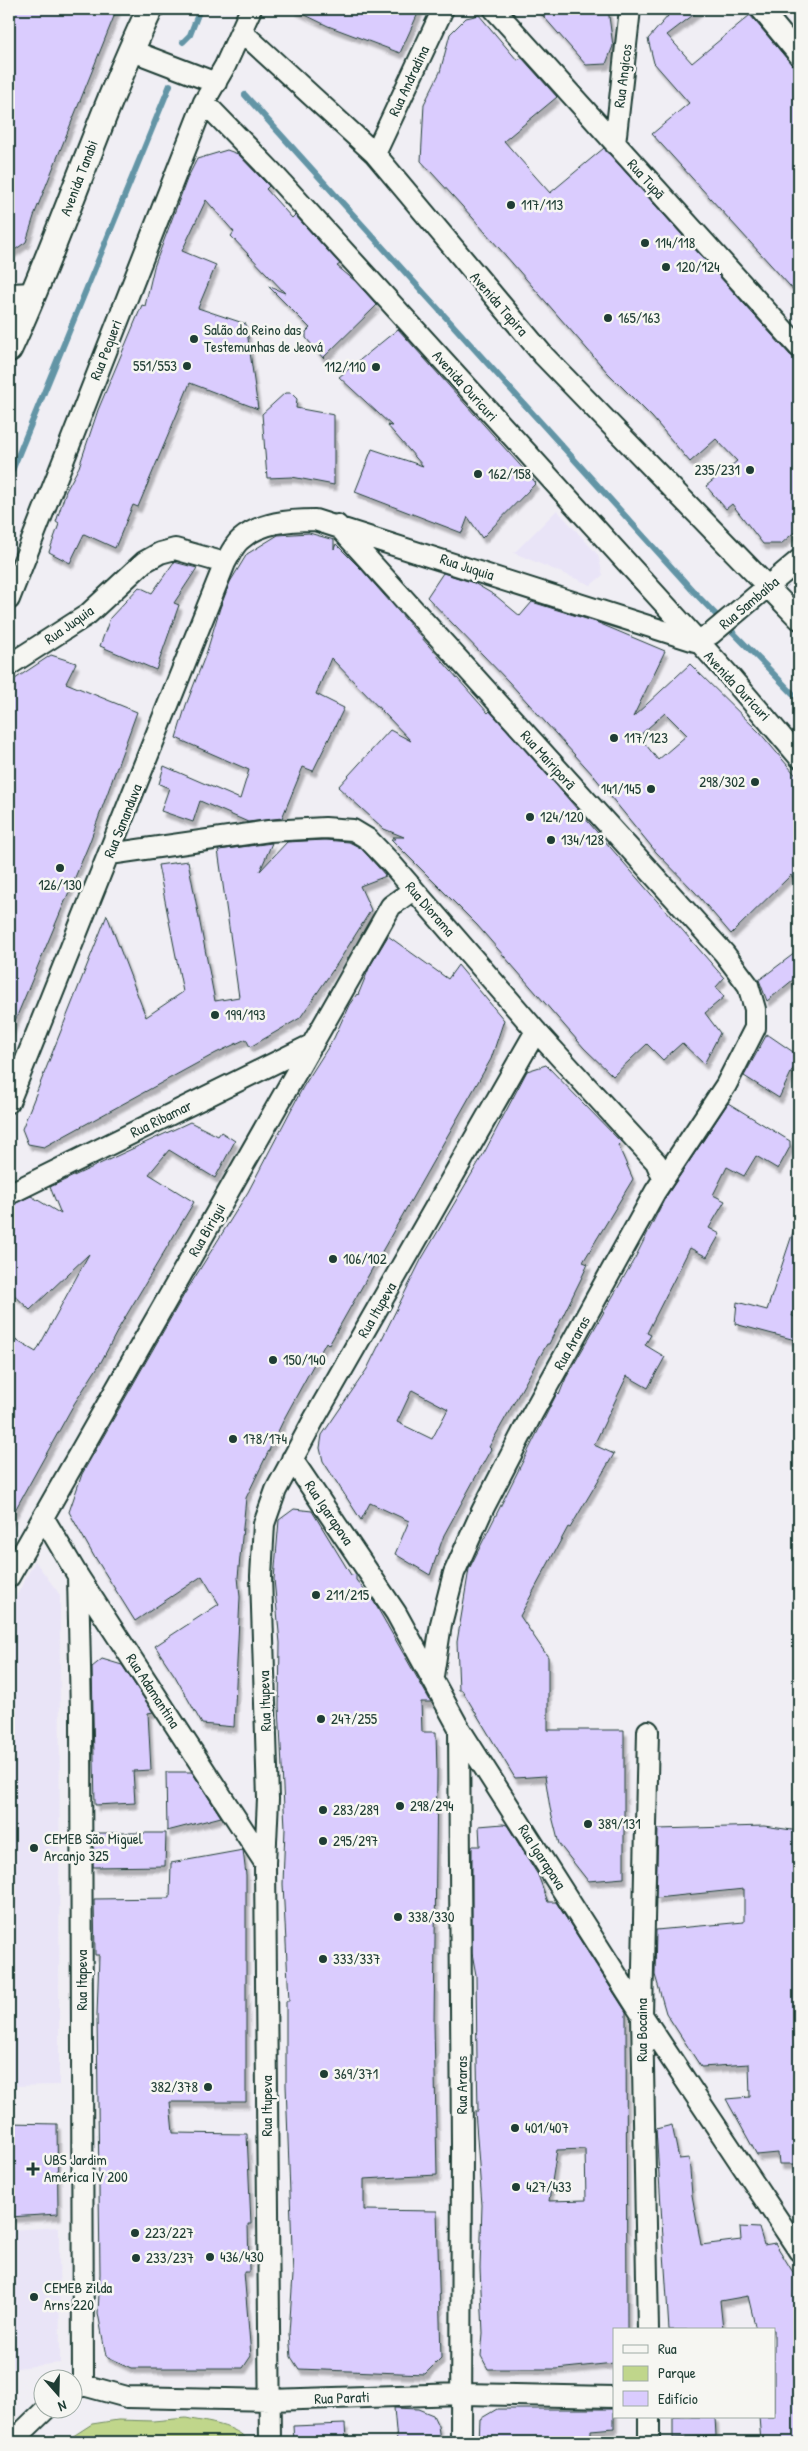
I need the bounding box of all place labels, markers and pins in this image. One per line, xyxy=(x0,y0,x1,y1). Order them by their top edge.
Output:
place label: 117/113 xyxy=(521,194,564,215)
marker: 117/113 xyxy=(505,199,517,211)
place label: 114/118 xyxy=(655,232,695,253)
marker: 114/118 xyxy=(639,237,651,249)
place label: 120/124 xyxy=(676,256,720,277)
marker: 120/124 xyxy=(660,261,672,273)
place label: 165/163 xyxy=(618,307,661,328)
marker: 165/163 xyxy=(602,312,614,324)
place label: Salão do Reino das Testemunhas de Jeová xyxy=(204,319,323,357)
marker: Salão do Reino das Testemunhas de Jeová xyxy=(188,333,200,345)
place label: 551/553 xyxy=(133,355,177,376)
place label: 112/110 xyxy=(324,356,366,377)
marker: 551/553 xyxy=(181,360,193,372)
marker: 112/110 xyxy=(370,361,382,373)
place label: 235/231 xyxy=(694,459,740,480)
place label: 162/158 xyxy=(488,463,531,484)
marker: 235/231 xyxy=(744,464,756,476)
marker: 162/158 xyxy=(472,468,484,480)
place label: 117/123 xyxy=(624,727,668,748)
marker: 117/123 xyxy=(608,732,620,744)
place label: 298/302 xyxy=(699,771,745,792)
marker: 298/302 xyxy=(749,776,761,788)
place label: 141/145 xyxy=(601,778,642,799)
marker: 141/145 xyxy=(645,783,657,795)
place label: 124/120 xyxy=(540,806,584,827)
marker: 124/120 xyxy=(524,811,536,823)
place label: 134/128 xyxy=(561,829,604,850)
marker: 134/128 xyxy=(545,834,557,846)
marker: 126/130 xyxy=(54,862,66,874)
place label: 126/130 xyxy=(38,874,82,895)
place label: 199/193 xyxy=(225,1004,266,1025)
marker: 199/193 xyxy=(209,1009,221,1021)
place label: 106/102 xyxy=(343,1248,387,1269)
marker: 106/102 xyxy=(327,1253,339,1265)
place label: 150/140 xyxy=(283,1349,326,1370)
marker: 150/140 xyxy=(267,1354,279,1366)
place label: 178/174 xyxy=(243,1428,288,1449)
marker: 178/174 xyxy=(227,1433,239,1445)
place label: 211/215 xyxy=(326,1584,370,1605)
marker: 211/215 xyxy=(310,1589,322,1601)
place label: 247/255 xyxy=(331,1708,378,1729)
marker: 247/255 xyxy=(315,1713,327,1725)
place label: 298/294 xyxy=(410,1795,454,1816)
place label: 283/289 xyxy=(333,1799,379,1820)
marker: 298/294 xyxy=(394,1800,406,1812)
marker: 283/289 xyxy=(317,1804,329,1816)
place label: 389/131 xyxy=(598,1813,641,1834)
marker: 389/131 xyxy=(582,1818,594,1830)
place label: CEMEB São Miguel Arcanjo 325 xyxy=(44,1828,143,1866)
place label: 295/297 xyxy=(333,1830,378,1851)
marker: 295/297 xyxy=(317,1835,329,1847)
marker: CEMEB São Miguel Arcanjo 325 xyxy=(28,1842,40,1854)
place label: 338/330 xyxy=(408,1906,455,1927)
marker: 338/330 xyxy=(392,1911,404,1923)
place label: 333/337 xyxy=(333,1948,380,1969)
marker: 333/337 xyxy=(317,1953,329,1965)
place label: 369/371 xyxy=(334,2063,378,2084)
marker: 369/371 xyxy=(318,2068,330,2080)
place label: 382/378 xyxy=(151,2076,198,2097)
marker: 382/378 xyxy=(202,2081,214,2093)
place label: 401/407 xyxy=(525,2117,569,2138)
marker: 401/407 xyxy=(509,2122,521,2134)
place label: UBS Jardim América IV 200 xyxy=(44,2149,128,2187)
marker: UBS Jardim América IV 200 xyxy=(26,2162,40,2176)
place label: 427/433 xyxy=(526,2176,572,2197)
marker: 427/433 xyxy=(510,2181,522,2193)
place label: 223/227 xyxy=(145,2222,194,2243)
marker: 223/227 xyxy=(129,2227,141,2239)
place label: 436/430 xyxy=(220,2246,264,2267)
place label: 233/237 xyxy=(146,2247,194,2268)
marker: 436/430 xyxy=(204,2251,216,2263)
marker: 233/237 xyxy=(130,2252,142,2264)
place label: CEMEB Zilda Arns 220 xyxy=(44,2277,112,2315)
marker: CEMEB Zilda Arns 220 xyxy=(28,2291,40,2303)

